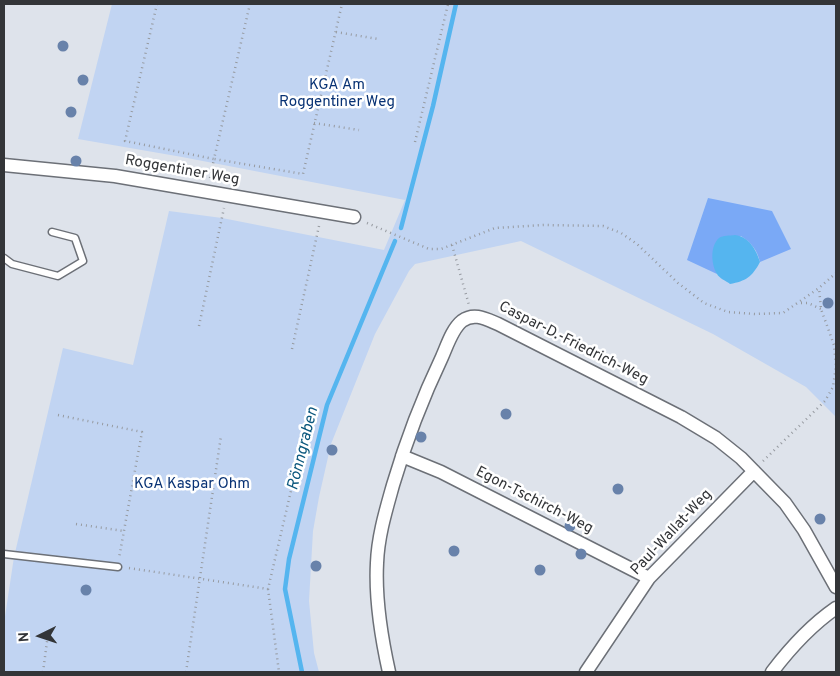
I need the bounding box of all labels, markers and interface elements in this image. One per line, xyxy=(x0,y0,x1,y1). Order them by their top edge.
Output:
park label: KGA Am Roggentiner Weg xyxy=(279,77,395,112)
street label: Roggentiner Weg xyxy=(123,152,241,190)
street label: Caspar-D.-Friedrich-Weg xyxy=(495,298,651,390)
water label: Rönngraben xyxy=(284,406,324,492)
street label: Egon-Tschirch-Weg xyxy=(472,464,596,538)
park label: KGA Kaspar Ohm xyxy=(134,476,250,494)
street label: Paul-Wallat-Weg xyxy=(628,486,716,580)
north arrow xyxy=(15,611,65,661)
text: N xyxy=(16,631,33,643)

